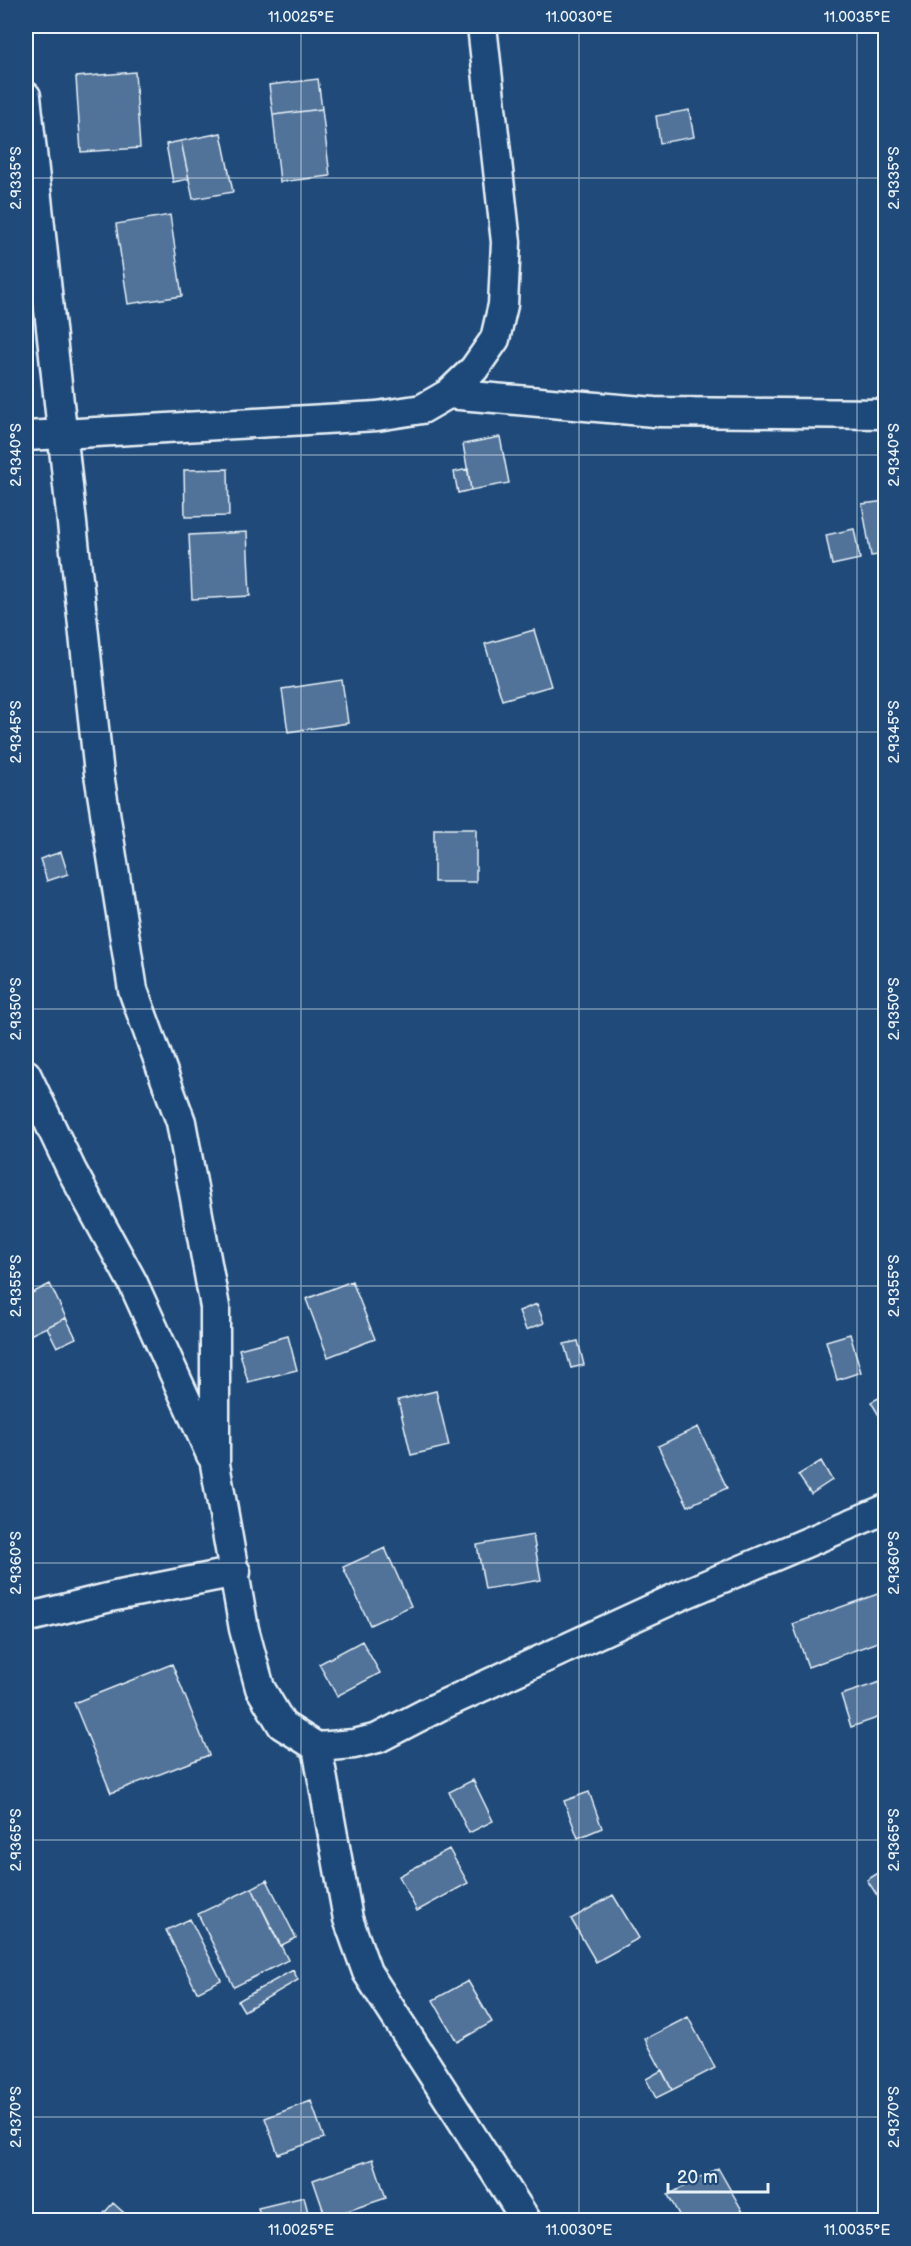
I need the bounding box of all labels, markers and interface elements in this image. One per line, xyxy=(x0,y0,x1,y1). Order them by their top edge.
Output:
text: 11.0025°E xyxy=(268,8,334,27)
text: 11.0030°E xyxy=(545,8,613,27)
text: 11.0035°E xyxy=(824,8,890,27)
text: 2.9335°S xyxy=(7,146,26,210)
text: 2.9335°S xyxy=(885,146,904,210)
text: 2.9340°S xyxy=(7,423,26,487)
text: 2.9340°S xyxy=(885,423,904,487)
text: 2.9345°S xyxy=(7,700,26,764)
text: 2.9345°S xyxy=(885,700,904,764)
text: 2.9350°S xyxy=(7,977,26,1041)
text: 2.9350°S xyxy=(885,977,904,1041)
text: 2.9355°S xyxy=(7,1255,26,1317)
text: 2.9355°S xyxy=(885,1255,904,1317)
text: 2.9360°S xyxy=(7,1531,26,1595)
text: 2.9360°S xyxy=(885,1531,904,1595)
text: 2.9365°S xyxy=(7,1808,26,1872)
text: 2.9365°S xyxy=(885,1808,904,1872)
text: 2.9370°S xyxy=(7,2086,26,2148)
text: 2.9370°S xyxy=(885,2086,904,2148)
scale bar xyxy=(668,2156,768,2194)
text: 20 m xyxy=(677,2167,718,2188)
text: 11.0025°E xyxy=(268,2221,334,2240)
text: 11.0030°E xyxy=(545,2221,613,2240)
text: 11.0035°E xyxy=(824,2221,890,2240)

